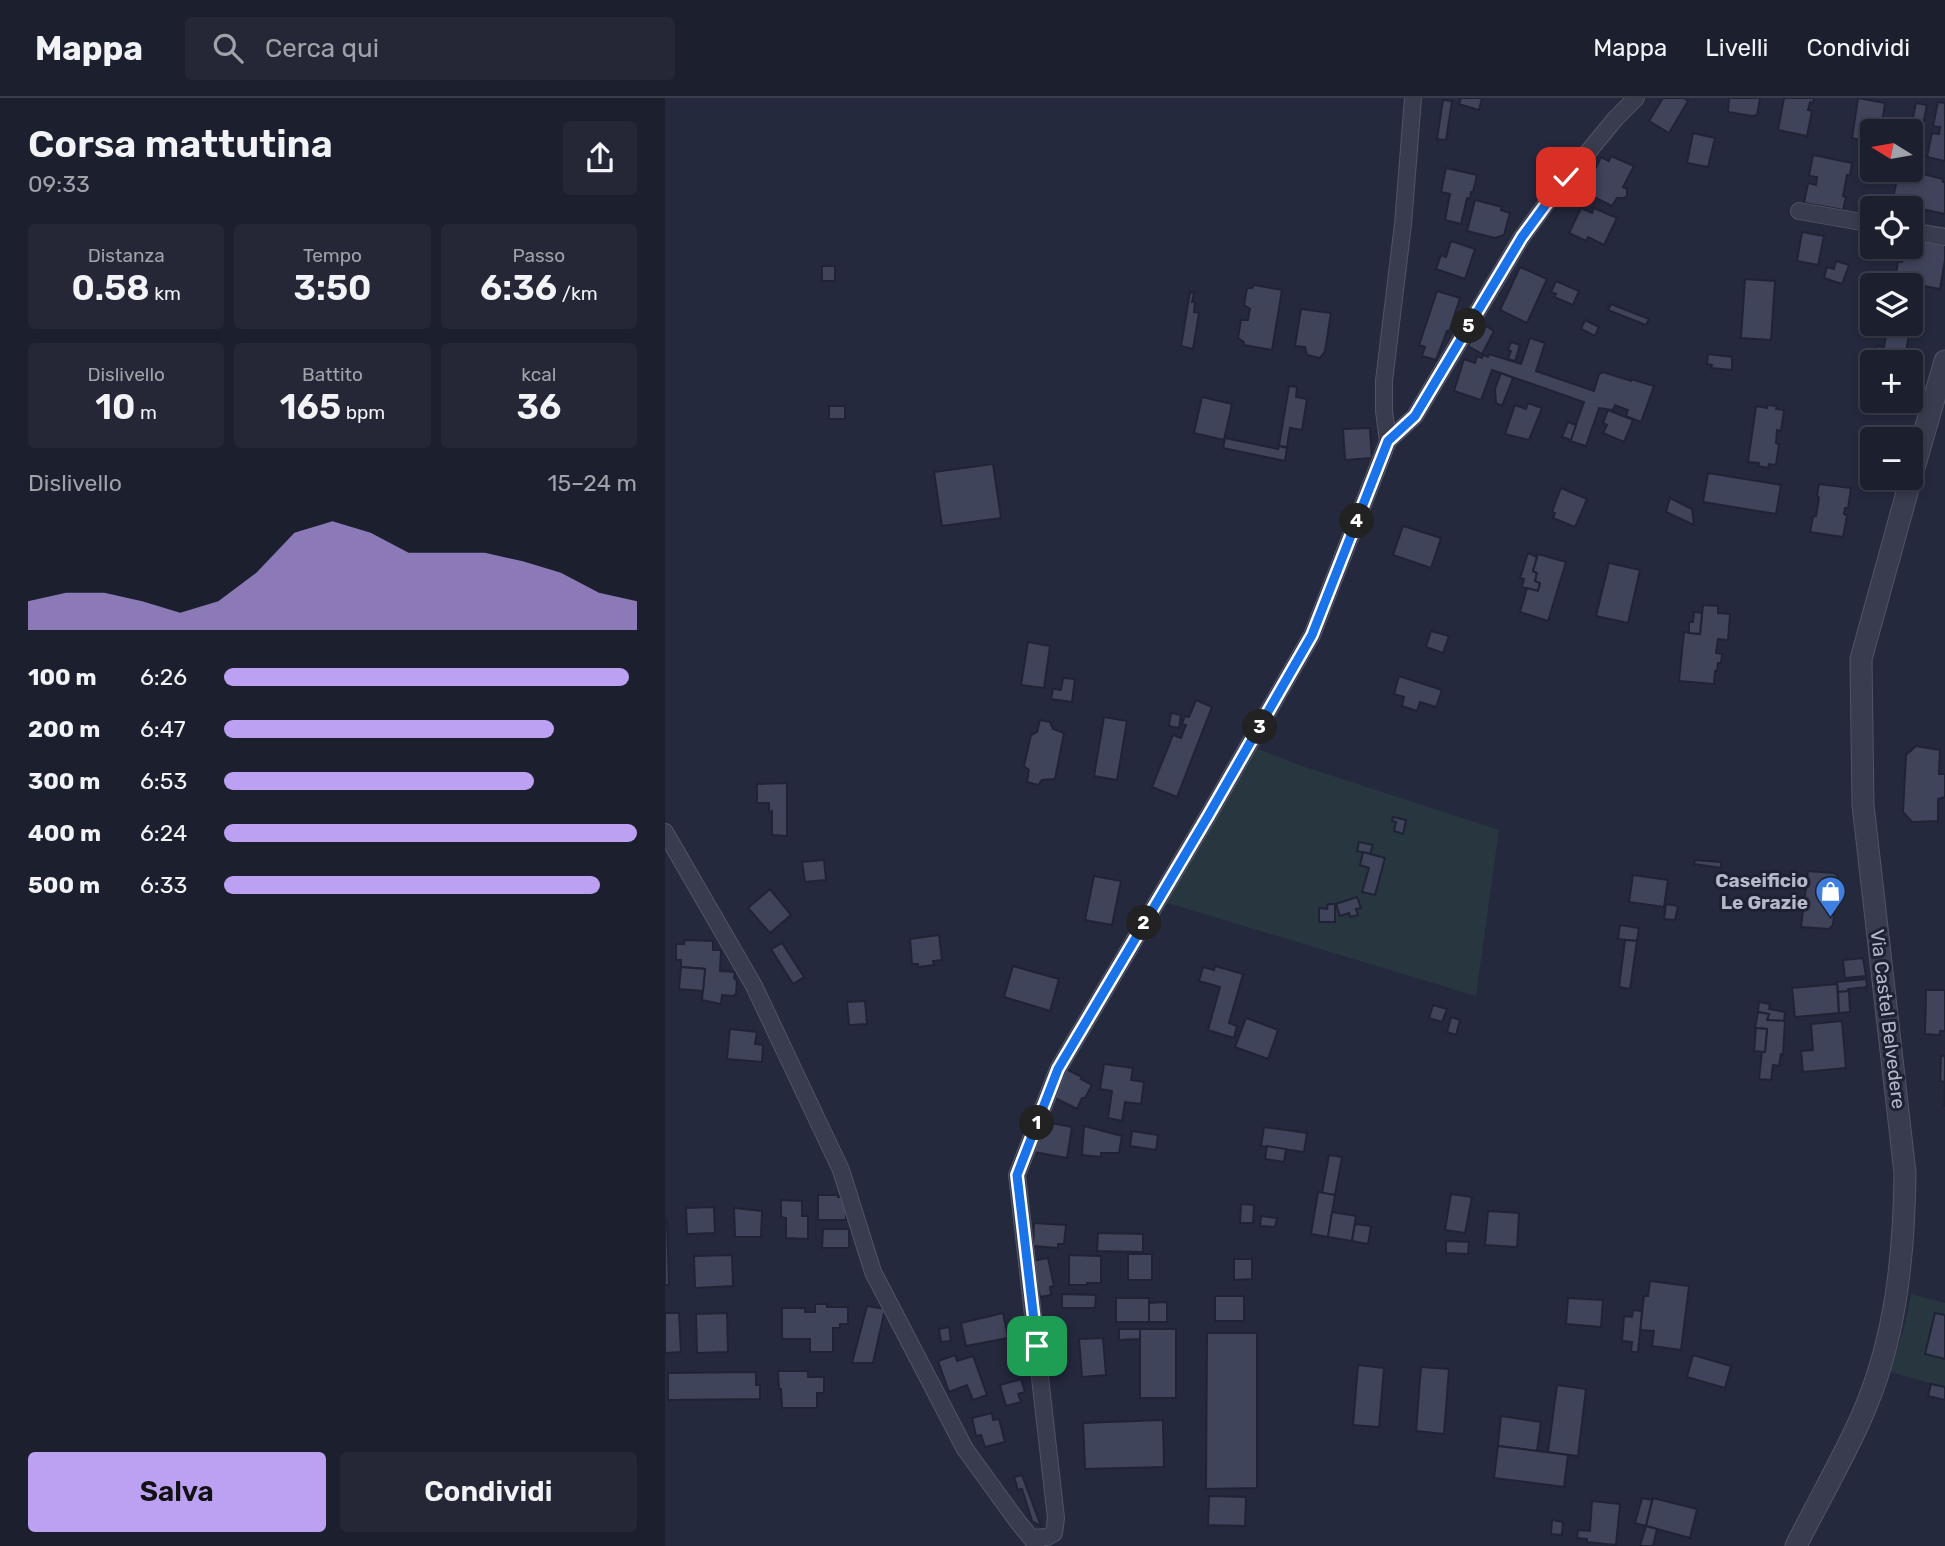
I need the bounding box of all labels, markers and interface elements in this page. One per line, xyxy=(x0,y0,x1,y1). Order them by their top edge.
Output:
search box xyxy=(185,17,675,80)
text: Mappa xyxy=(35,29,143,68)
icon: search xyxy=(209,29,247,67)
text: Cerca qui xyxy=(265,33,379,64)
text: Mappa xyxy=(1593,34,1667,62)
text: Livelli xyxy=(1705,34,1768,62)
text: Condividi xyxy=(1806,34,1910,62)
north arrow xyxy=(1860,119,1923,182)
map controls xyxy=(1860,119,1923,490)
text: Corsa mattutina xyxy=(28,121,333,167)
button: share xyxy=(563,121,637,195)
pin xyxy=(1536,147,1596,207)
icon: check xyxy=(1547,158,1585,196)
text: 09:33 xyxy=(28,170,90,198)
button: locate xyxy=(1860,196,1923,259)
text: Distanza xyxy=(88,244,165,267)
text: Tempo xyxy=(303,244,362,267)
text: Passo xyxy=(512,244,565,267)
text: 0.58 xyxy=(71,267,150,309)
text: 3:50 xyxy=(294,267,371,309)
text: 6:36 xyxy=(480,267,557,309)
button: layers xyxy=(1860,273,1923,336)
text: km xyxy=(150,282,181,305)
text: /km xyxy=(557,282,598,305)
pin: 5 xyxy=(1451,308,1487,344)
text: 5 xyxy=(1462,314,1475,337)
button: + xyxy=(1860,350,1923,413)
text: Dislivello xyxy=(87,363,165,386)
text: Battito xyxy=(302,363,363,386)
text: kcal xyxy=(521,363,556,386)
text: 10 xyxy=(95,386,135,428)
text: 165 xyxy=(280,386,341,428)
text: 36 xyxy=(516,386,561,428)
text: m xyxy=(135,401,157,424)
text: bpm xyxy=(341,401,385,424)
button: − xyxy=(1860,427,1923,490)
text: Dislivello xyxy=(28,469,122,497)
text: 15–24 m xyxy=(548,469,637,497)
pin: 4 xyxy=(1339,504,1375,538)
text: 4 xyxy=(1350,509,1363,532)
text: 100 m xyxy=(28,663,97,691)
text: 6:26 xyxy=(140,663,187,691)
pin: 3 xyxy=(1243,710,1277,744)
text: 200 m xyxy=(28,715,100,743)
text: 6:47 xyxy=(140,715,185,743)
text: 3 xyxy=(1253,715,1266,738)
text: 300 m xyxy=(28,767,100,795)
text: 6:53 xyxy=(140,767,187,795)
text: 400 m xyxy=(28,819,101,847)
text: 6:24 xyxy=(140,819,187,847)
place label: Caseificio Le Grazie xyxy=(1715,869,1808,914)
text: 500 m xyxy=(28,871,100,899)
text: 6:33 xyxy=(140,871,187,899)
shop icon: Caseificio Le Grazie xyxy=(1814,874,1848,918)
pin: 2 xyxy=(1127,906,1161,940)
text: 2 xyxy=(1137,911,1150,934)
street label: Via Castel Belvedere xyxy=(1866,928,1910,1110)
pin: 1 xyxy=(1019,1105,1055,1140)
text: 1 xyxy=(1032,1111,1041,1134)
pin xyxy=(1007,1316,1067,1376)
icon: arrive xyxy=(1018,1327,1056,1365)
button: Salva xyxy=(28,1452,326,1532)
button: Condividi xyxy=(340,1452,637,1532)

